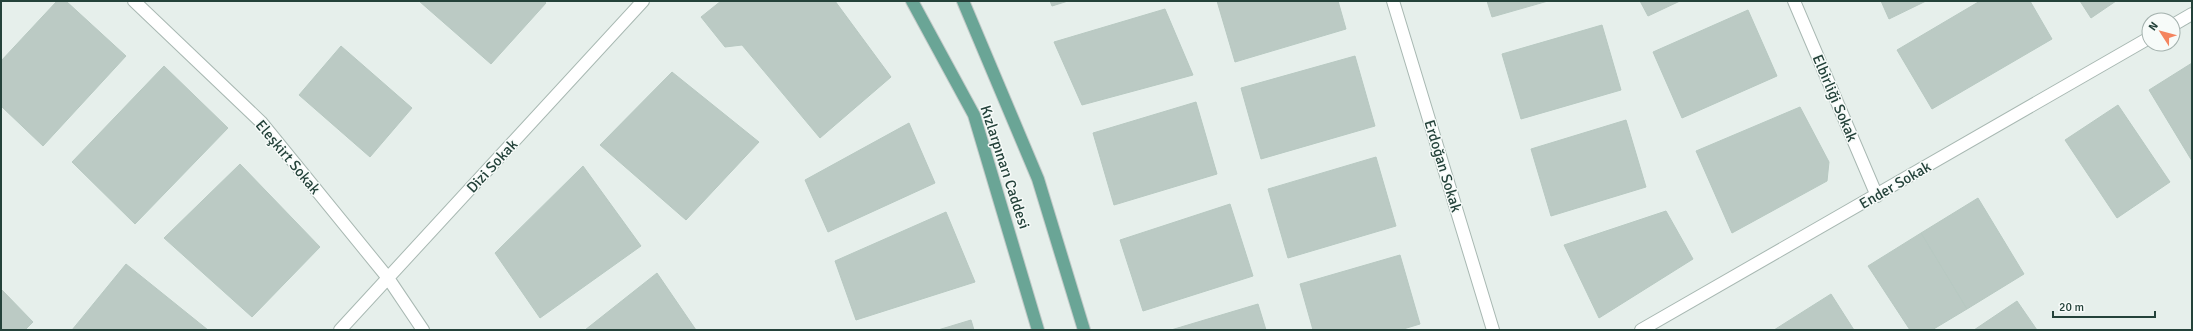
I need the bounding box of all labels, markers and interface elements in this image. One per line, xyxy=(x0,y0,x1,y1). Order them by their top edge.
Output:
north arrow xyxy=(2141,12,2181,52)
text: N xyxy=(2146,19,2161,33)
street label: Elbirliği Sokak xyxy=(1809,52,1862,145)
street label: Kızlarpınarı Caddesi xyxy=(977,103,1033,231)
street label: Eleşkirt Sokak xyxy=(252,116,325,198)
street label: Erdoğan Sokak xyxy=(1420,118,1466,215)
street label: Dizi Sokak xyxy=(463,135,522,197)
street label: Ender Sokak xyxy=(1856,157,1934,213)
scale bar xyxy=(2053,293,2155,319)
text: 20 m xyxy=(2059,300,2084,315)

